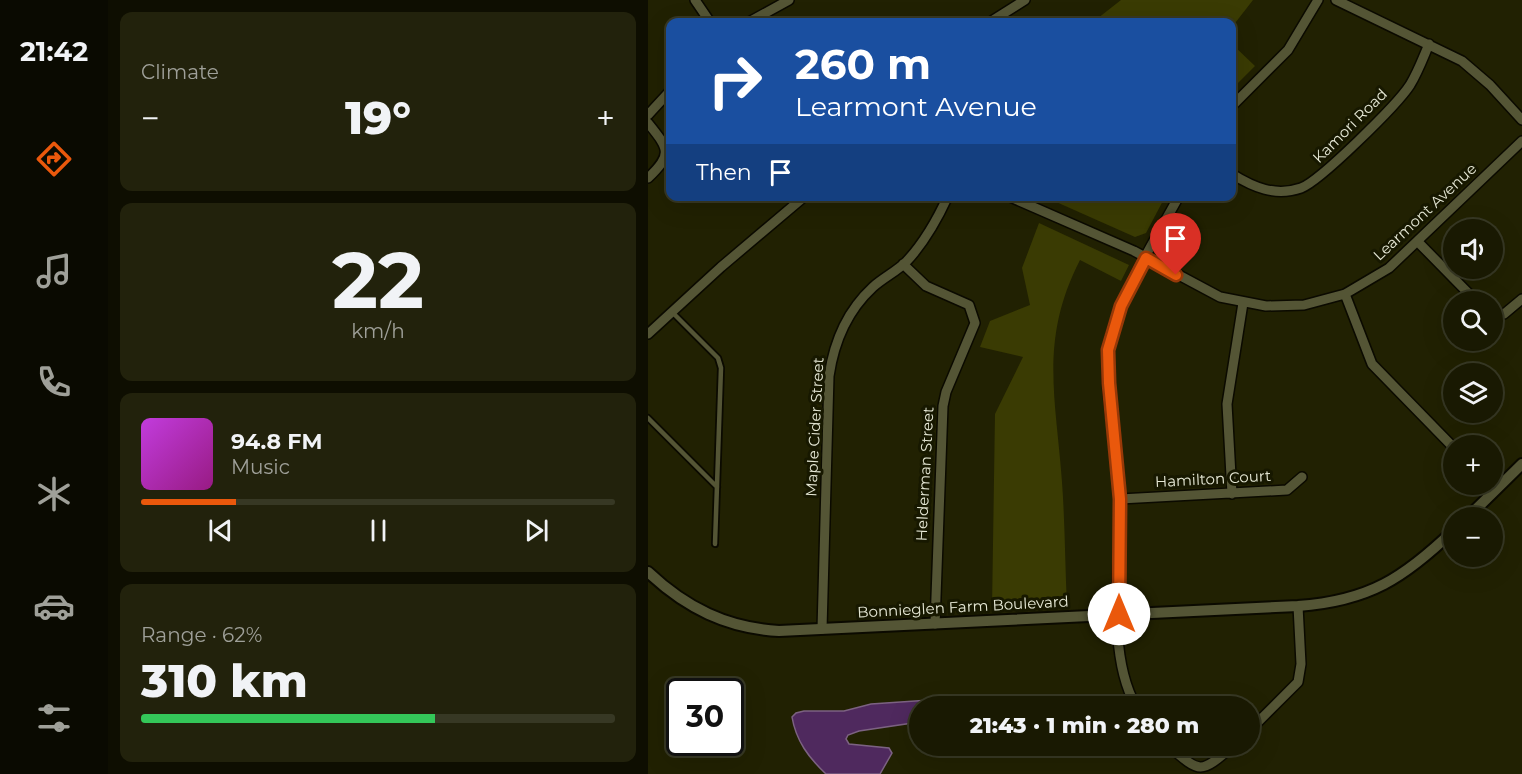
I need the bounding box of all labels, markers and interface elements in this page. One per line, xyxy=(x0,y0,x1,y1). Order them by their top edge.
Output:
text: 21:42 xyxy=(20,35,88,68)
text: 260 m xyxy=(795,38,931,90)
icon: right xyxy=(696,42,774,120)
text: Climate xyxy=(141,60,219,84)
street label: Kamori Road xyxy=(1308,84,1391,167)
text: 19° xyxy=(345,90,411,145)
text: Learmont Avenue xyxy=(795,90,1037,123)
text: − xyxy=(141,98,160,138)
text: + xyxy=(596,98,615,138)
icon: directions xyxy=(33,138,75,180)
icon: arrive xyxy=(764,156,797,189)
text: Then xyxy=(696,159,752,186)
street label: Learmont Avenue xyxy=(1369,159,1480,264)
pin xyxy=(1150,213,1201,275)
map controls xyxy=(1443,219,1503,567)
button: sound xyxy=(1443,219,1503,279)
icon: arrive xyxy=(1159,222,1192,255)
text: 22 xyxy=(332,232,424,328)
icon: music xyxy=(33,250,75,292)
button: search xyxy=(1443,291,1503,351)
text: km/h xyxy=(351,319,405,343)
street label: Maple Cider Street xyxy=(801,357,828,497)
icon: phone xyxy=(33,361,75,403)
button: layers xyxy=(1443,363,1503,423)
street label: Helderman Street xyxy=(911,406,938,542)
text: 94.8 FM xyxy=(231,428,322,455)
button: + xyxy=(1443,435,1503,495)
text: Music xyxy=(231,455,290,479)
street label: Hamilton Court xyxy=(1154,466,1272,491)
icon: climate xyxy=(33,473,75,515)
button: − xyxy=(1443,507,1503,567)
icon: previous xyxy=(204,514,237,547)
icon: pause xyxy=(362,514,395,547)
icon: next xyxy=(520,514,553,547)
position arrow xyxy=(1087,582,1151,646)
icon: car xyxy=(33,585,75,627)
street label: Bonnieglen Farm Boulevard xyxy=(857,591,1069,622)
text: Range · 62% xyxy=(141,623,262,647)
text: 310 km xyxy=(141,653,308,708)
speed limit sign: 30 xyxy=(666,678,744,756)
icon: filters xyxy=(33,697,75,739)
text: 21:43 · 1 min · 280 m xyxy=(970,712,1199,739)

